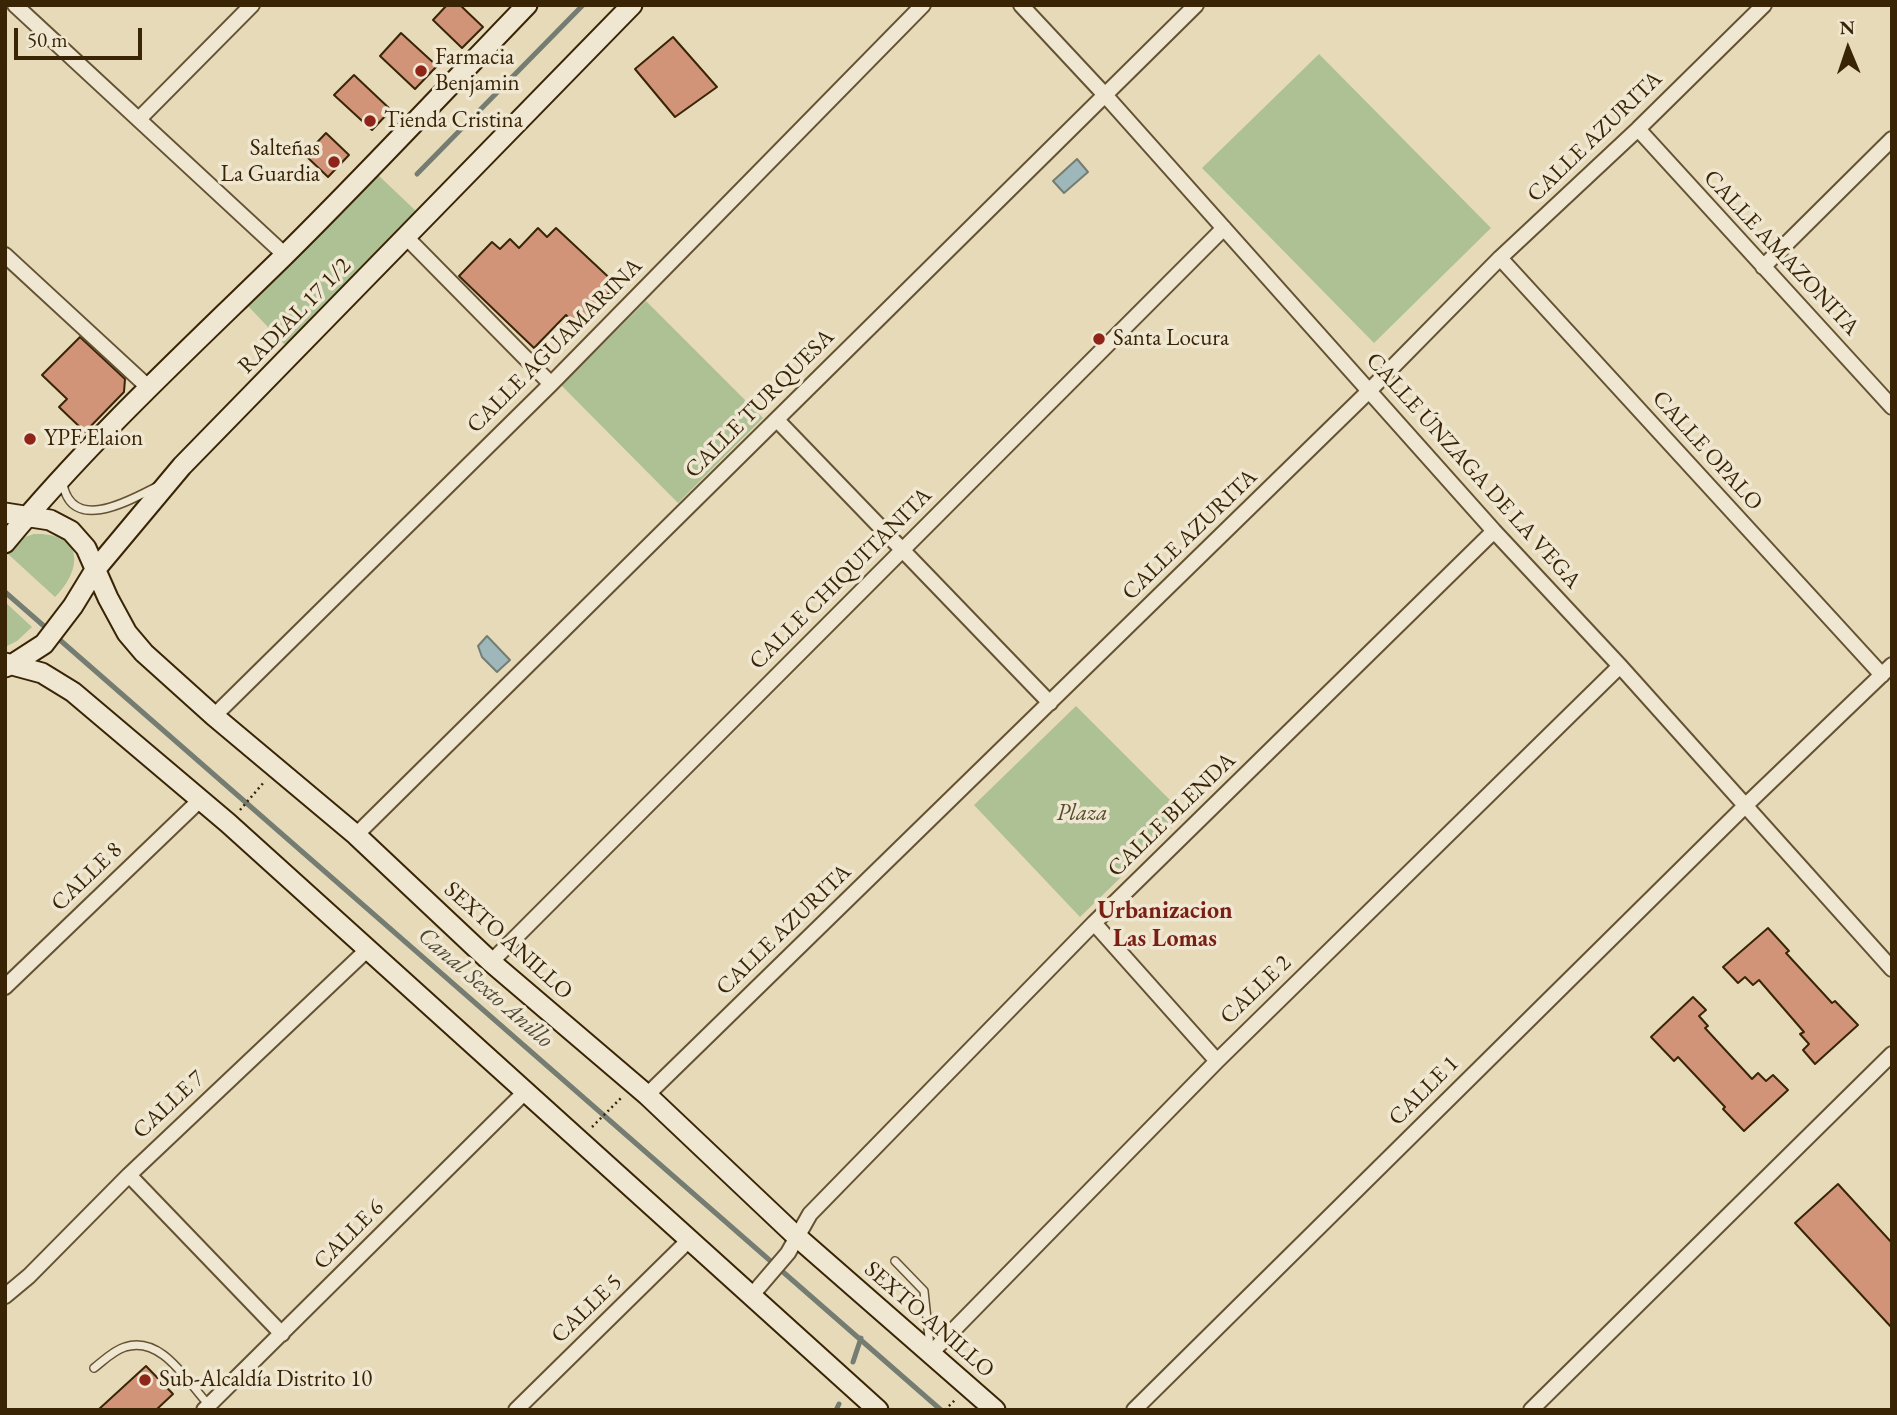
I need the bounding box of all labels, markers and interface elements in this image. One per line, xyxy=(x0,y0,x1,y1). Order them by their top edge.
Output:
scale bar xyxy=(18,14,145,58)
north arrow xyxy=(1813,14,1883,84)
text: N xyxy=(1839,15,1855,40)
text: 50 m xyxy=(27,26,68,53)
place label: Farmacia Benjamin xyxy=(435,44,520,98)
marker: Farmacia Benjamin xyxy=(413,63,429,79)
street label: CALLE AZURITA xyxy=(1522,66,1668,208)
place label: Tienda Cristina xyxy=(384,107,523,135)
marker: Tienda Cristina xyxy=(362,113,378,129)
place label: Salteñas La Guardia xyxy=(221,135,320,189)
marker: Salteñas La Guardia xyxy=(326,154,342,170)
street label: CALLE AMAZONITA xyxy=(1697,165,1865,341)
street label: RADIAL 17 1/2 xyxy=(233,252,357,380)
street label: CALLE AGUAMARINA xyxy=(462,253,648,439)
street label: CALLE TURQUESA xyxy=(680,324,840,484)
place label: Santa Locura xyxy=(1113,325,1229,353)
marker: Santa Locura xyxy=(1091,331,1107,347)
street label: CALLE ÚNZAGA DE LA VEGA xyxy=(1360,347,1586,595)
street label: CALLE OPALO xyxy=(1646,385,1768,517)
place label: YPF Elaion xyxy=(44,425,143,453)
marker: YPF Elaion xyxy=(22,431,38,447)
street label: CALLE AZURITA xyxy=(1117,464,1263,606)
street label: CALLE CHIQUITANITA xyxy=(744,482,938,676)
street label: CALLE BLENDA xyxy=(1102,747,1242,883)
park label: Plaza xyxy=(1056,800,1108,828)
street label: CALLE 8 xyxy=(46,837,128,917)
street label: CALLE AZURITA xyxy=(711,859,857,1001)
street label: SEXTO ANILLO xyxy=(438,876,578,1006)
district label: Urbanizacion Las Lomas xyxy=(1097,897,1233,953)
water label: Canal Sexto Anillo xyxy=(411,921,559,1055)
street label: CALLE 2 xyxy=(1215,950,1297,1030)
street label: CALLE 1 xyxy=(1383,1050,1465,1132)
street label: CALLE 7 xyxy=(128,1065,210,1145)
street label: CALLE 6 xyxy=(308,1194,390,1276)
street label: SEXTO ANILLO xyxy=(858,1256,1000,1384)
street label: CALLE 5 xyxy=(546,1269,628,1349)
place label: Sub-Alcaldía Distrito 10 xyxy=(159,1366,372,1394)
marker: Sub-Alcaldía Distrito 10 xyxy=(137,1372,153,1388)

